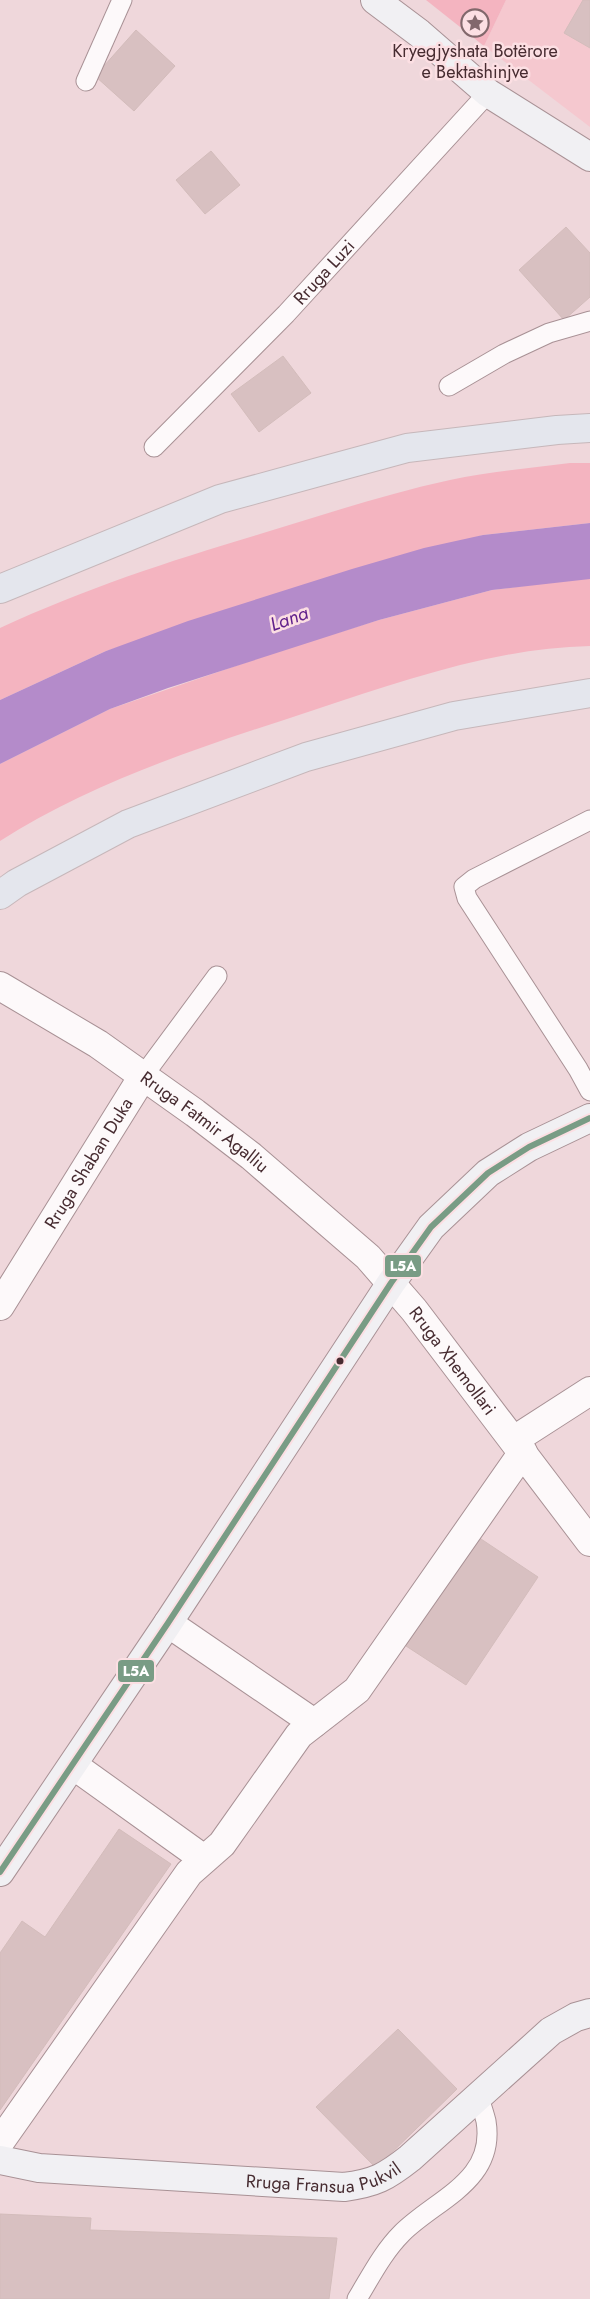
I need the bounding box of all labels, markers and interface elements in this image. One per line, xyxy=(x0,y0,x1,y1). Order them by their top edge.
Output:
place icon: Kryegjyshata Botërore e Bektashinjve xyxy=(460,8,490,38)
place label: Kryegjyshata Botërore e Bektashinjve xyxy=(392,38,558,85)
street label: Rruga Luzi xyxy=(288,234,361,311)
water label: Lana xyxy=(266,599,313,638)
street label: Rruga Fatmir Agalliu xyxy=(135,1065,275,1179)
street label: Rruga Shaban Duka xyxy=(38,1093,139,1234)
line badge: L5A xyxy=(384,1254,422,1278)
text: L5A xyxy=(390,1256,417,1276)
street label: Rruga Xhemollari xyxy=(403,1301,502,1421)
unlabelled marker xyxy=(335,1356,345,1366)
line badge: L5A xyxy=(117,1659,155,1683)
text: L5A xyxy=(123,1661,150,1681)
street label: Rruga Fransua Pukvil xyxy=(245,2156,406,2200)

